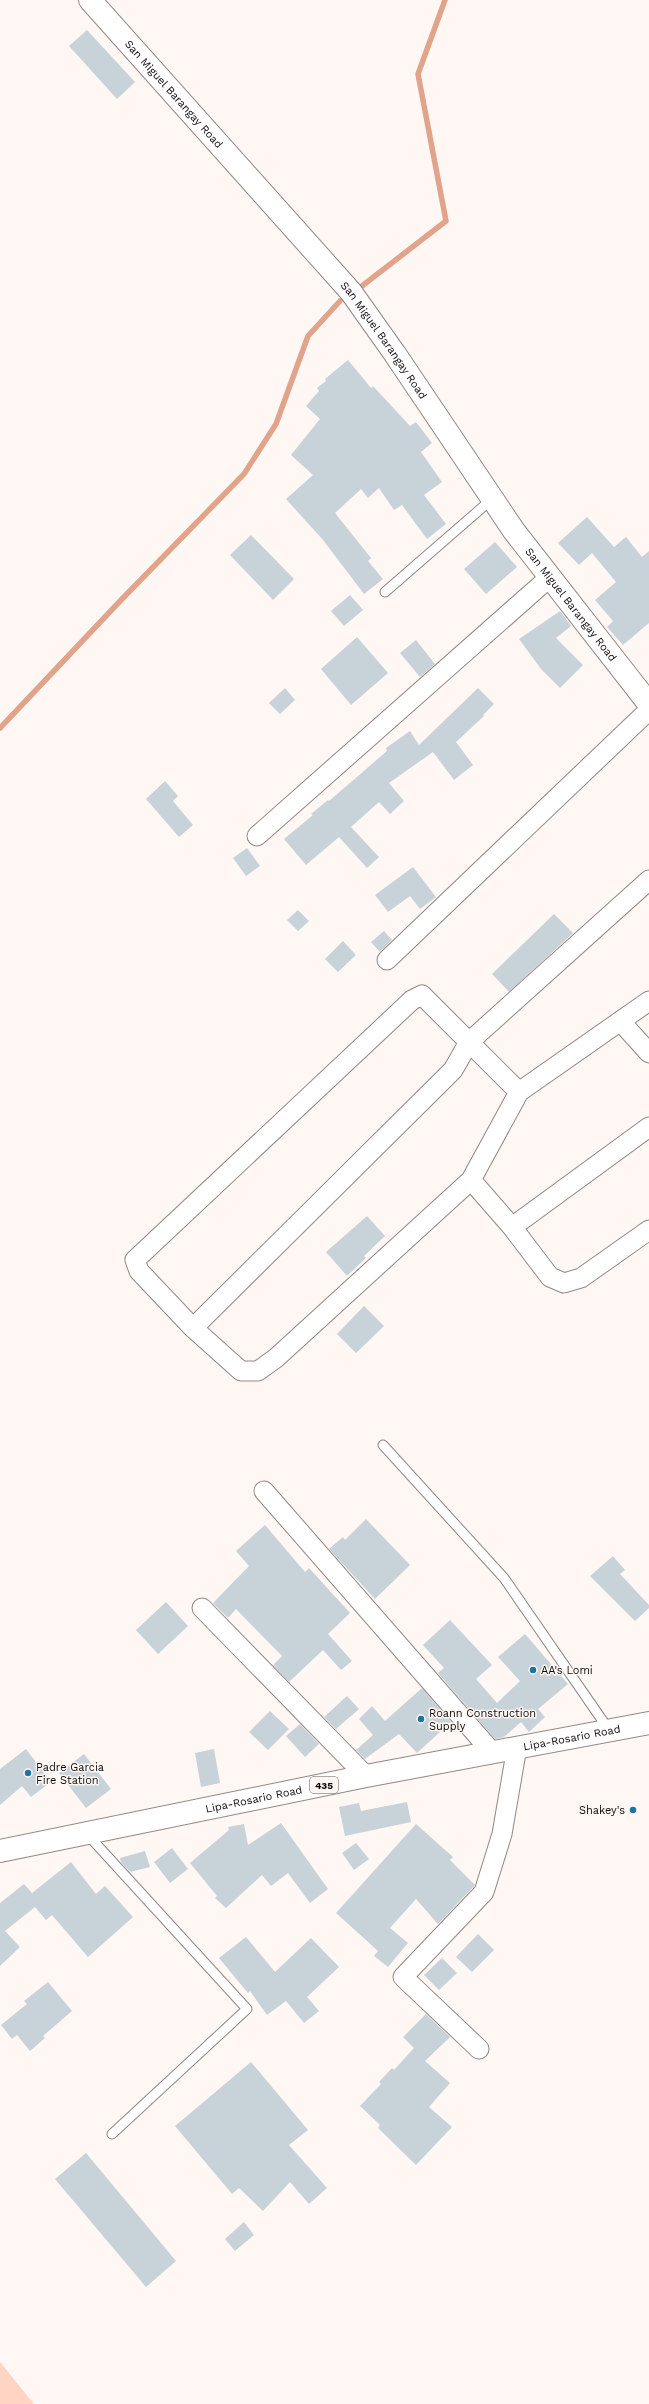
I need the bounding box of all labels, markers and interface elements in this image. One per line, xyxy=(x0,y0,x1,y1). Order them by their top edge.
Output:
street label: San Miguel Barangay Road xyxy=(122,37,226,151)
street label: San Miguel Barangay Road xyxy=(338,279,430,401)
street label: San Miguel Barangay Road xyxy=(523,545,620,664)
place label: AA's Lomi xyxy=(541,1664,593,1677)
marker: AA's Lomi xyxy=(528,1665,538,1675)
place label: Roann Construction Supply xyxy=(429,1707,536,1733)
marker: Roann Construction Supply xyxy=(416,1714,426,1724)
street label: Lipa-Rosario Road xyxy=(522,1722,621,1753)
place label: Padre Garcia Fire Station xyxy=(36,1761,104,1787)
marker: Padre Garcia Fire Station xyxy=(23,1768,33,1778)
road number: 435 xyxy=(310,1777,338,1793)
street label: Lipa-Rosario Road xyxy=(204,1783,303,1815)
place label: Shakey's xyxy=(579,1804,625,1817)
marker: Shakey's xyxy=(628,1805,638,1815)

